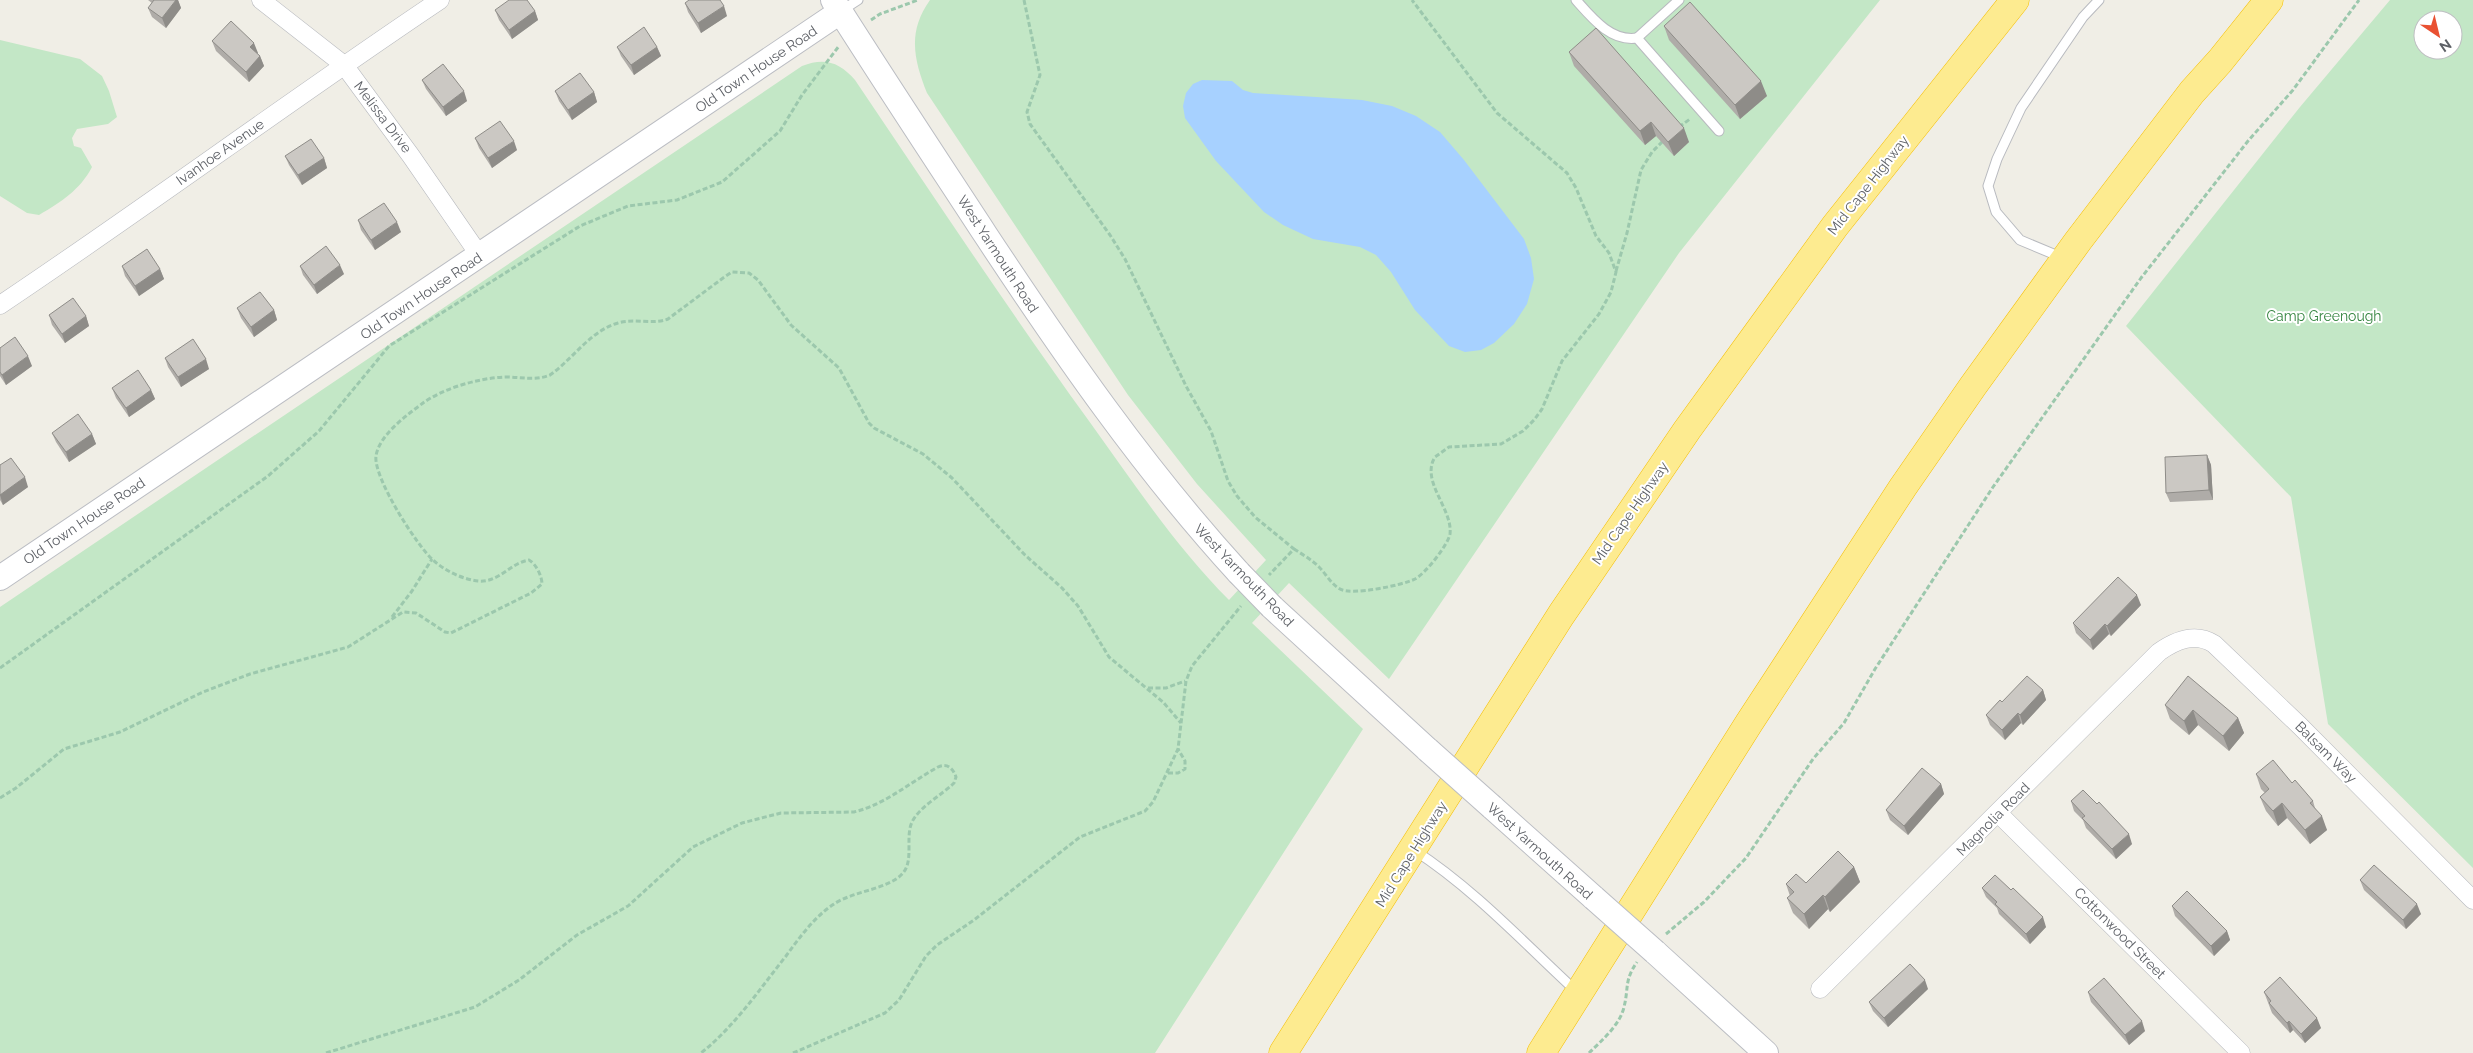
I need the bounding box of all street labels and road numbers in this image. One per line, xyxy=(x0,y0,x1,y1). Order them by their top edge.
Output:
street label: Old Town House Road xyxy=(692,22,820,116)
street label: Melissa Drive xyxy=(351,78,415,156)
street label: Ivanhoe Avenue xyxy=(173,116,267,188)
street label: Mid Cape Highway xyxy=(1824,132,1912,238)
street label: West Yarmouth Road xyxy=(954,192,1042,316)
street label: Old Town House Road xyxy=(357,249,485,343)
street label: Mid Cape Highway xyxy=(1589,458,1672,567)
street label: Old Town House Road xyxy=(20,474,148,568)
street label: West Yarmouth Road xyxy=(1191,520,1297,630)
street label: Balsam Way xyxy=(2292,718,2360,786)
street label: Magnolia Road xyxy=(1953,779,2033,859)
street label: Mid Cape Highway xyxy=(1372,798,1450,910)
street label: West Yarmouth Road xyxy=(1484,799,1596,903)
street label: Cottonwood Street xyxy=(2071,884,2169,982)

